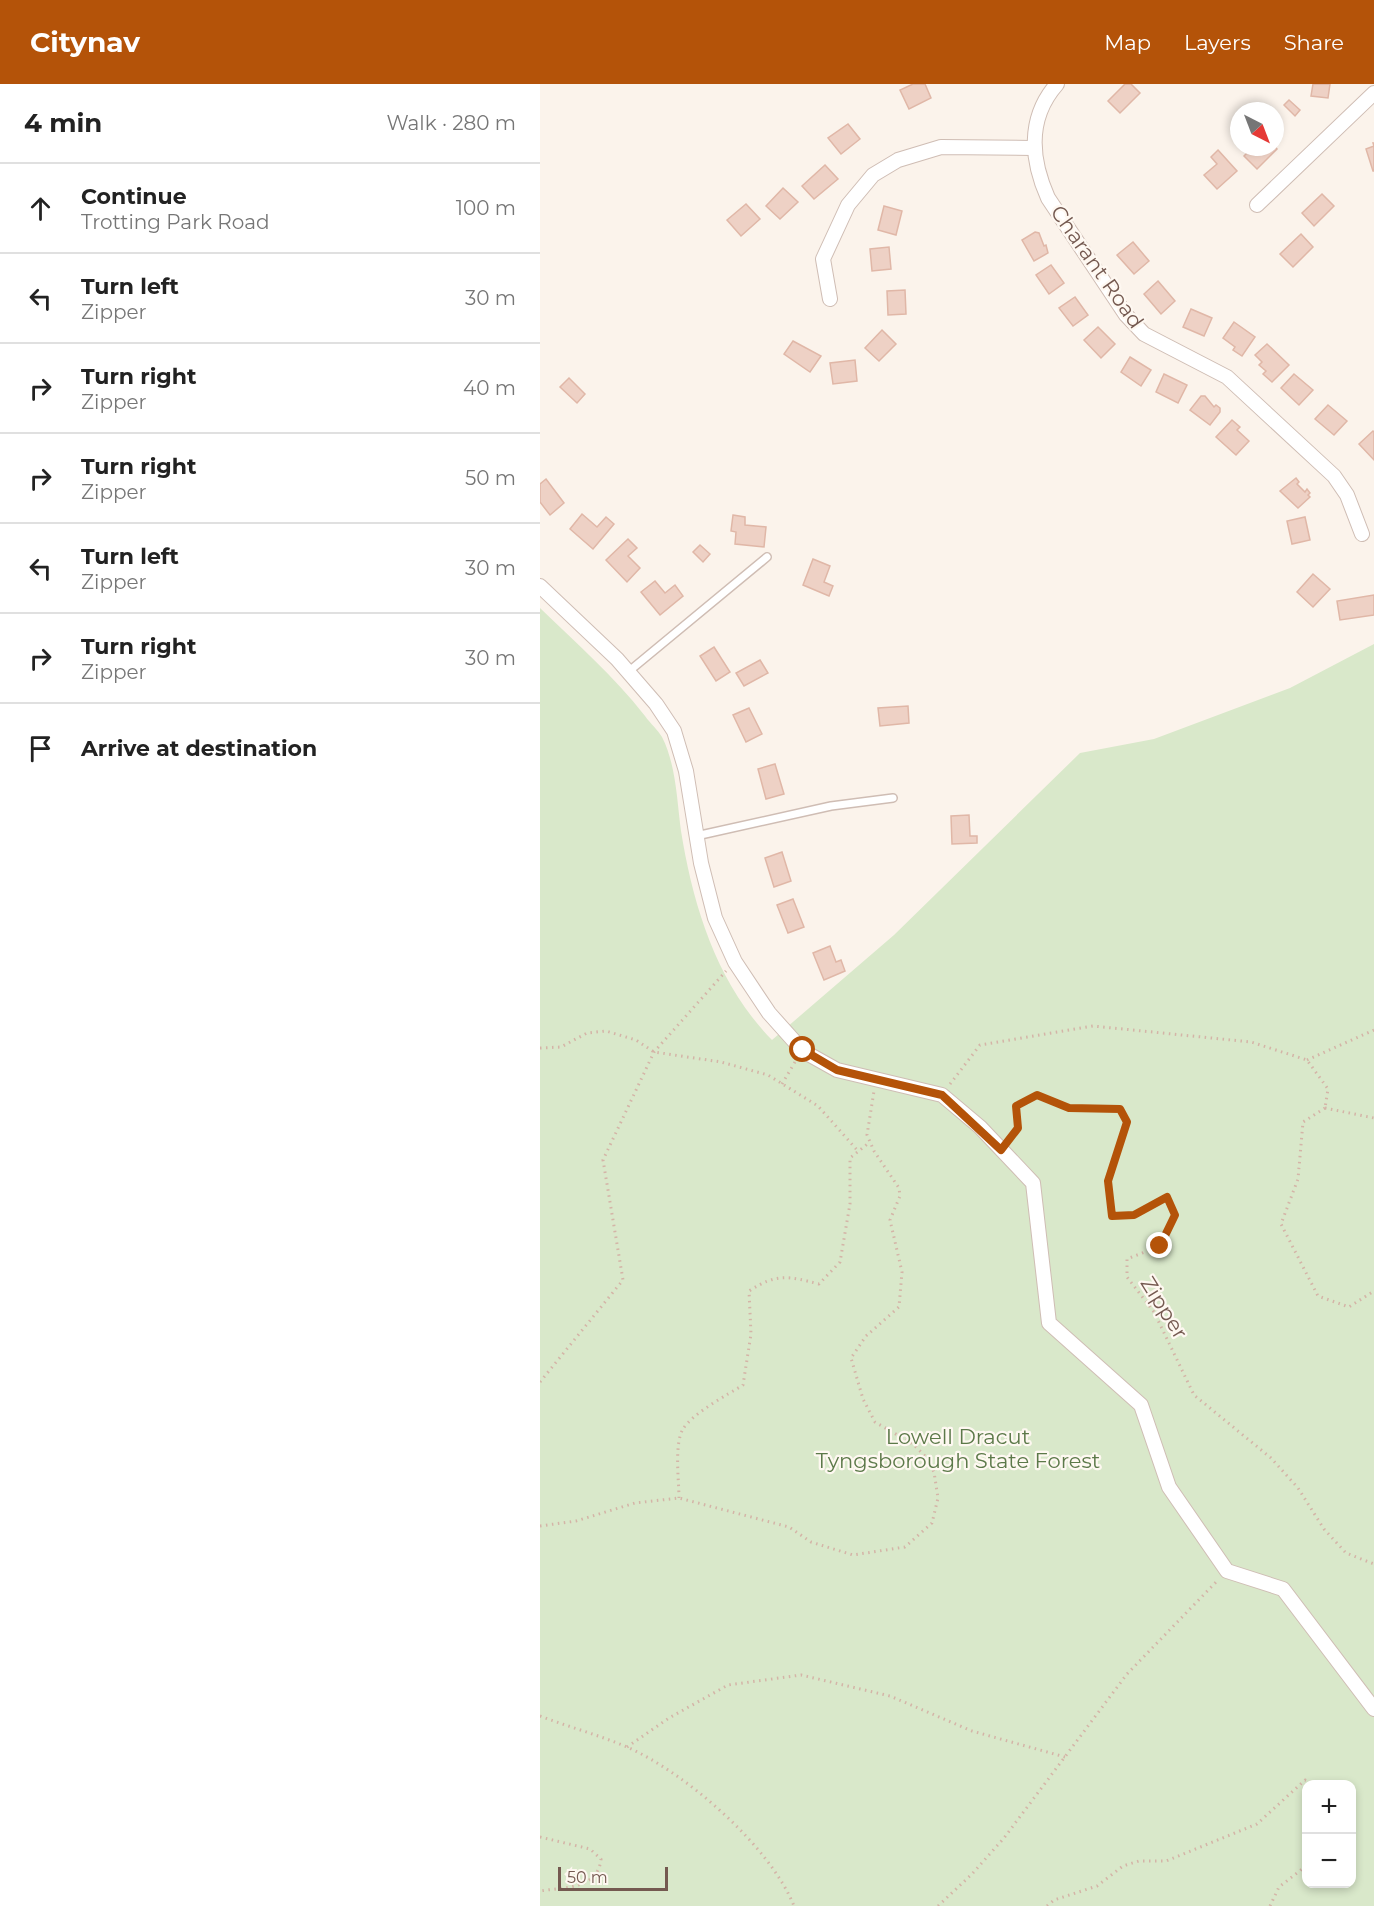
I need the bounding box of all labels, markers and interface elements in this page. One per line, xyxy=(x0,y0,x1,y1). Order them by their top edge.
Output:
text: Citynav xyxy=(30,25,140,59)
text: Map xyxy=(1104,30,1151,55)
text: Layers xyxy=(1184,30,1251,55)
text: Share xyxy=(1284,30,1344,55)
north arrow xyxy=(1230,102,1284,156)
text: 4 min xyxy=(24,107,102,139)
text: Walk · 280 m xyxy=(386,111,516,135)
text: Continue xyxy=(81,183,187,210)
icon: ahead xyxy=(24,192,57,225)
text: 100 m xyxy=(456,196,516,220)
street label: Charant Road xyxy=(1046,200,1149,333)
text: Trotting Park Road xyxy=(81,210,270,234)
text: Turn left xyxy=(81,273,179,300)
icon: left xyxy=(24,282,57,315)
text: 30 m xyxy=(465,286,516,310)
text: Zipper xyxy=(81,300,147,324)
text: Turn right xyxy=(81,363,196,390)
icon: right xyxy=(24,372,57,405)
text: 40 m xyxy=(463,376,516,400)
text: Zipper xyxy=(81,390,147,414)
text: Turn right xyxy=(81,453,196,480)
icon: right xyxy=(24,462,57,495)
text: 50 m xyxy=(465,466,516,490)
text: Zipper xyxy=(81,480,147,504)
text: Turn left xyxy=(81,543,179,570)
icon: left xyxy=(24,552,57,585)
text: 30 m xyxy=(465,556,516,580)
text: Zipper xyxy=(81,570,147,594)
text: Turn right xyxy=(81,633,196,660)
icon: right xyxy=(24,642,57,675)
text: 30 m xyxy=(465,646,516,670)
text: Zipper xyxy=(81,660,147,684)
icon: arrive xyxy=(24,732,57,765)
text: Arrive at destination xyxy=(81,735,317,762)
route start xyxy=(789,1036,815,1062)
route end xyxy=(1146,1232,1172,1258)
street label: Zipper xyxy=(1136,1272,1193,1344)
park label: Lowell Dracut Tyngsborough State Forest xyxy=(816,1424,1100,1473)
map controls xyxy=(1302,1780,1356,1888)
button: + xyxy=(1302,1780,1356,1834)
button: − xyxy=(1302,1834,1356,1888)
scale bar xyxy=(558,1864,668,1892)
text: 50 m xyxy=(567,1868,608,1887)

